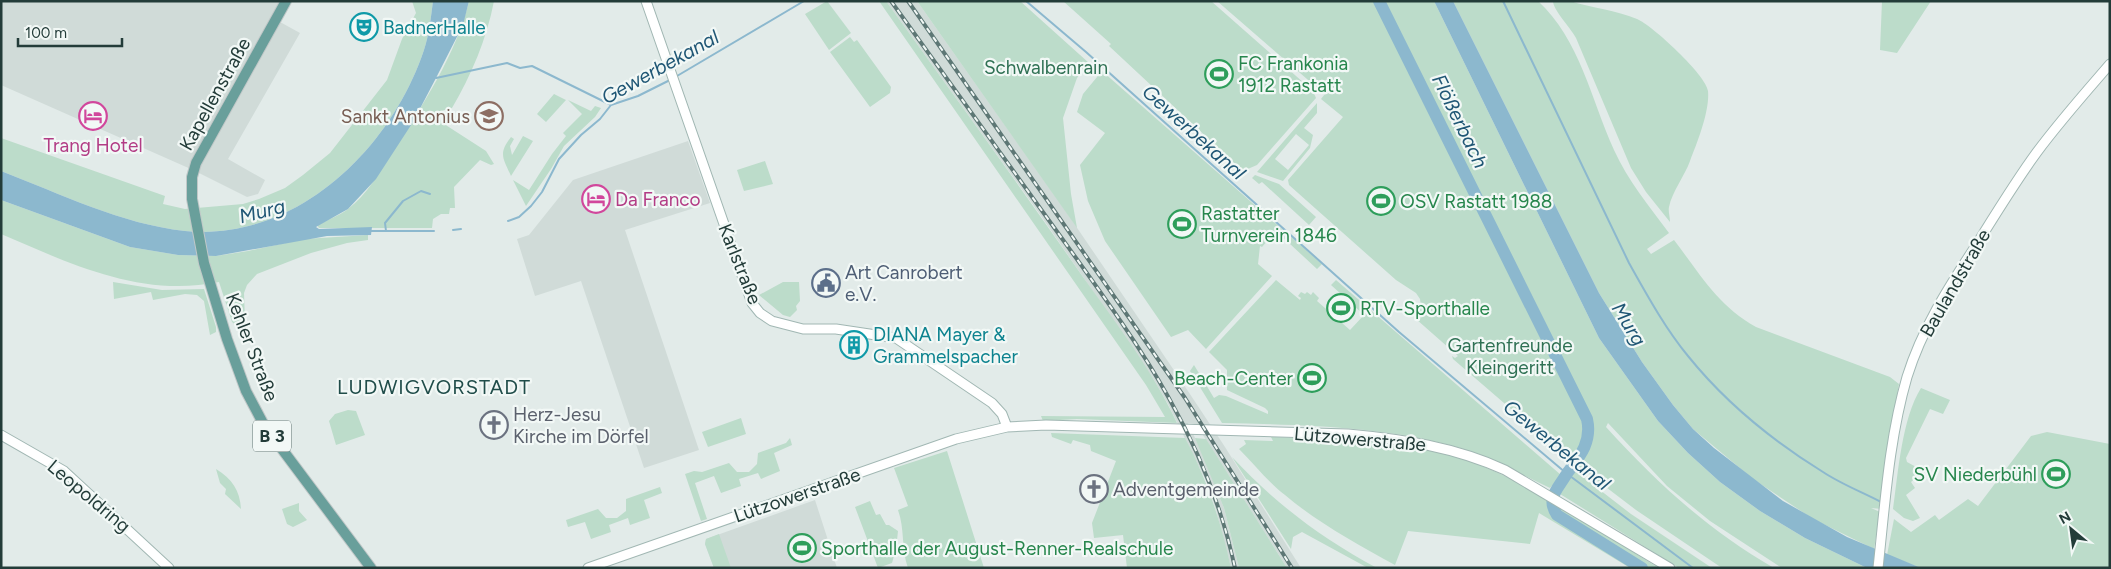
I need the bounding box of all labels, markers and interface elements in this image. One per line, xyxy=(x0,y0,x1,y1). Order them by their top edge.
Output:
theatre icon: BadnerHalle xyxy=(349,12,379,42)
scale bar xyxy=(18,15,121,47)
place label: BadnerHalle xyxy=(383,16,486,39)
text: 100 m xyxy=(25,24,67,42)
water label: Gewerbekanal xyxy=(597,25,723,109)
street label: Kapellenstraße xyxy=(175,34,255,154)
place label: FC Frankonia 1912 Rastatt xyxy=(1238,52,1348,97)
park label: Schwalbenrain xyxy=(984,56,1108,79)
sports icon: FC Frankonia 1912 Rastatt xyxy=(1204,59,1234,89)
water label: Flößerbach xyxy=(1427,70,1493,172)
water label: Gewerbekanal xyxy=(1137,79,1251,185)
hotel icon: Trang Hotel xyxy=(78,101,108,131)
school or university icon: Sankt Antonius xyxy=(474,101,504,131)
place label: Sankt Antonius xyxy=(341,105,470,128)
place label: Trang Hotel xyxy=(43,134,143,157)
hotel icon: Da Franco xyxy=(581,184,611,214)
sports icon: OSV Rastatt 1988 xyxy=(1366,186,1396,216)
place label: Da Franco xyxy=(615,188,701,211)
place label: OSV Rastatt 1988 xyxy=(1400,190,1553,213)
water label: Murg xyxy=(236,194,288,228)
place label: Rastatter Turnverein 1846 xyxy=(1201,202,1337,247)
sports icon: Rastatter Turnverein 1846 xyxy=(1167,209,1197,239)
street label: Karlstraße xyxy=(713,220,767,308)
street label: Baulandstraße xyxy=(1915,225,1995,341)
place label: Art Canrobert e.V. xyxy=(845,261,963,306)
public building icon: Art Canrobert e.V. xyxy=(811,268,841,298)
street label: Kehler Straße xyxy=(221,290,283,404)
sports icon: RTV-Sporthalle xyxy=(1326,293,1356,323)
place label: RTV-Sporthalle xyxy=(1360,297,1490,320)
water label: Murg xyxy=(1607,298,1651,350)
place label: DIANA Mayer & Grammelspacher xyxy=(873,323,1018,368)
building icon: DIANA Mayer & Grammelspacher xyxy=(839,330,869,360)
park label: Gartenfreunde Kleingeritt xyxy=(1447,334,1573,379)
sports icon: Beach-Center xyxy=(1297,363,1327,393)
place label: Beach-Center xyxy=(1174,367,1294,390)
district label: LUDWIGVORSTADT xyxy=(337,375,531,399)
water label: Gewerbekanal xyxy=(1499,395,1616,496)
place label: Herz-Jesu Kirche im Dörfel xyxy=(513,403,649,448)
church icon: Herz-Jesu Kirche im Dörfel xyxy=(479,410,509,440)
road number: B 3 xyxy=(253,421,291,452)
street label: Lützowerstraße xyxy=(1293,422,1427,456)
street label: Leopoldring xyxy=(43,455,135,537)
sports icon: SV Niederbühl xyxy=(2041,459,2071,489)
street label: Lützowerstraße xyxy=(731,463,863,527)
place label: SV Niederbühl xyxy=(1914,463,2037,486)
church icon: Adventgemeinde xyxy=(1079,474,1109,504)
place label: Adventgemeinde xyxy=(1113,478,1259,501)
north arrow xyxy=(2046,504,2096,554)
text: N xyxy=(2056,508,2074,528)
sports icon: Sporthalle der August-Renner-Realschule xyxy=(787,533,817,563)
place label: Sporthalle der August-Renner-Realschule xyxy=(821,537,1173,560)

